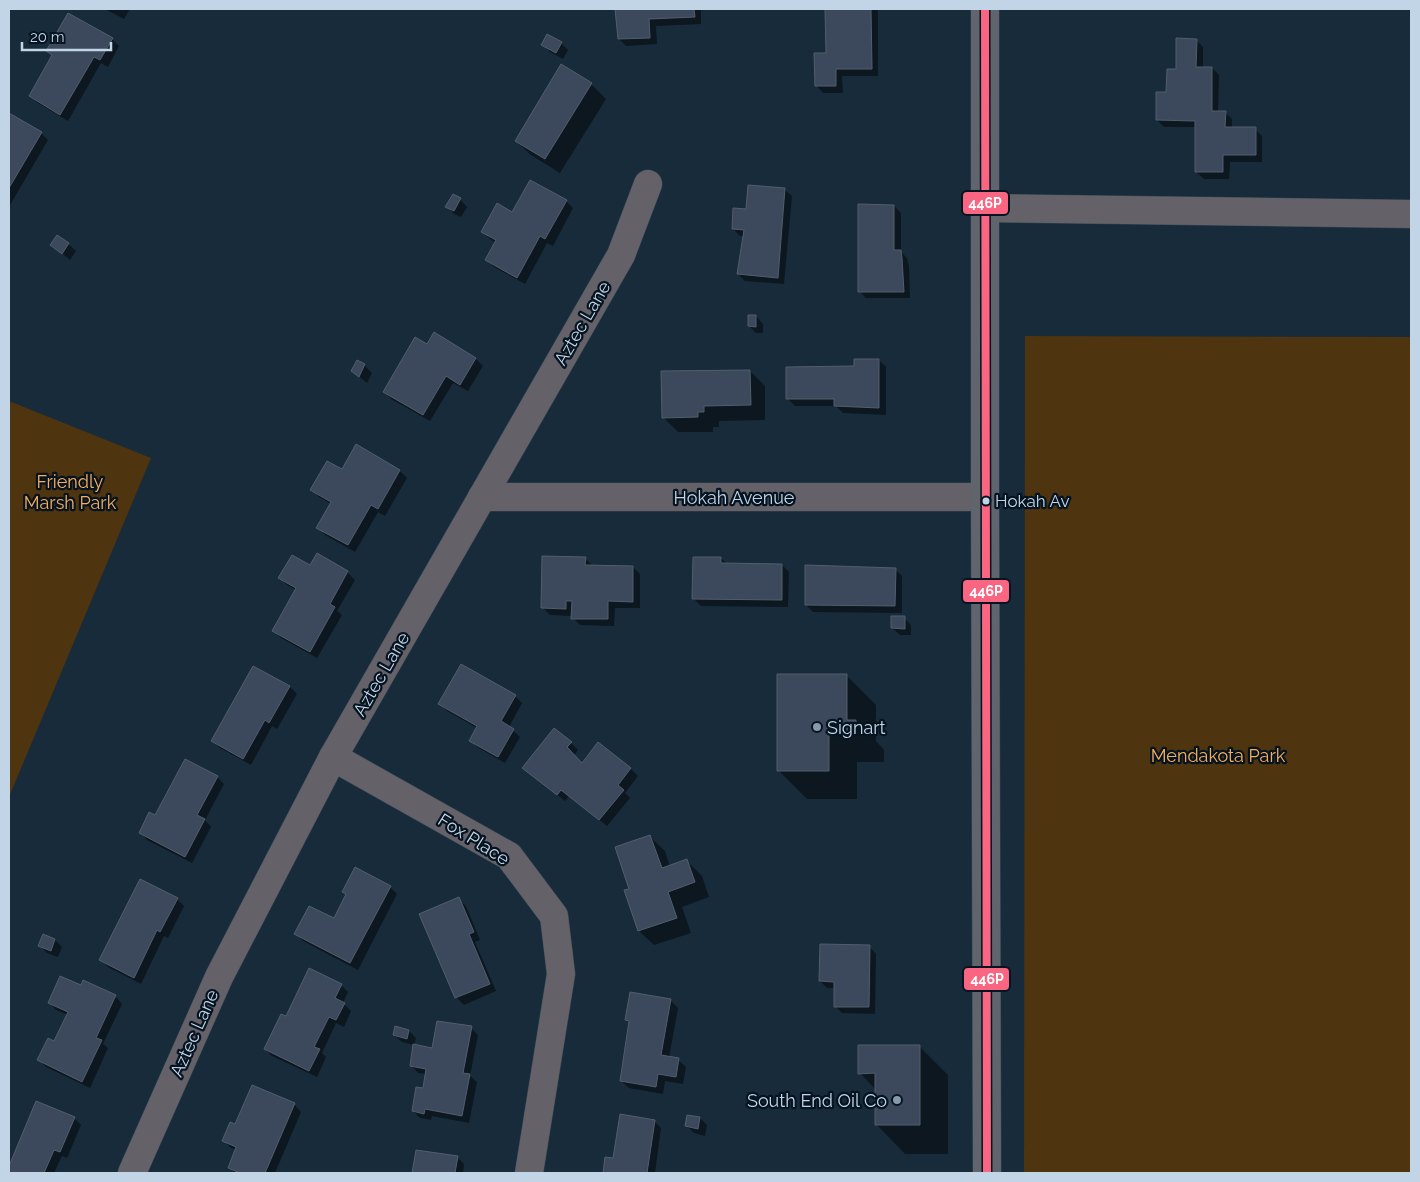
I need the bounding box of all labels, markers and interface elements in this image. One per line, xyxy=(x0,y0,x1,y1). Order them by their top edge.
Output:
scale bar xyxy=(22,20,111,52)
text: 20 m xyxy=(30,28,65,46)
line badge: 446P xyxy=(962,191,1009,215)
text: 446P xyxy=(968,195,1002,211)
street label: Aztec Lane xyxy=(550,277,615,369)
park label: Friendly Marsh Park xyxy=(24,471,117,513)
street label: Hokah Avenue xyxy=(674,487,795,508)
place label: Hokah Av xyxy=(995,491,1069,511)
marker: Hokah Av xyxy=(981,496,991,506)
line badge: 446P xyxy=(962,579,1010,603)
text: 446P xyxy=(969,583,1003,599)
street label: Aztec Lane xyxy=(349,628,414,720)
place label: Signart xyxy=(827,717,886,738)
marker: Signart xyxy=(811,721,823,733)
park label: Mendakota Park xyxy=(1151,745,1286,766)
street label: Fox Place xyxy=(434,809,514,869)
line badge: 446P xyxy=(963,967,1010,991)
text: 446P xyxy=(970,971,1004,987)
street label: Aztec Lane xyxy=(165,986,223,1080)
place label: South End Oil Co xyxy=(747,1090,887,1111)
marker: South End Oil Co xyxy=(891,1094,903,1106)

